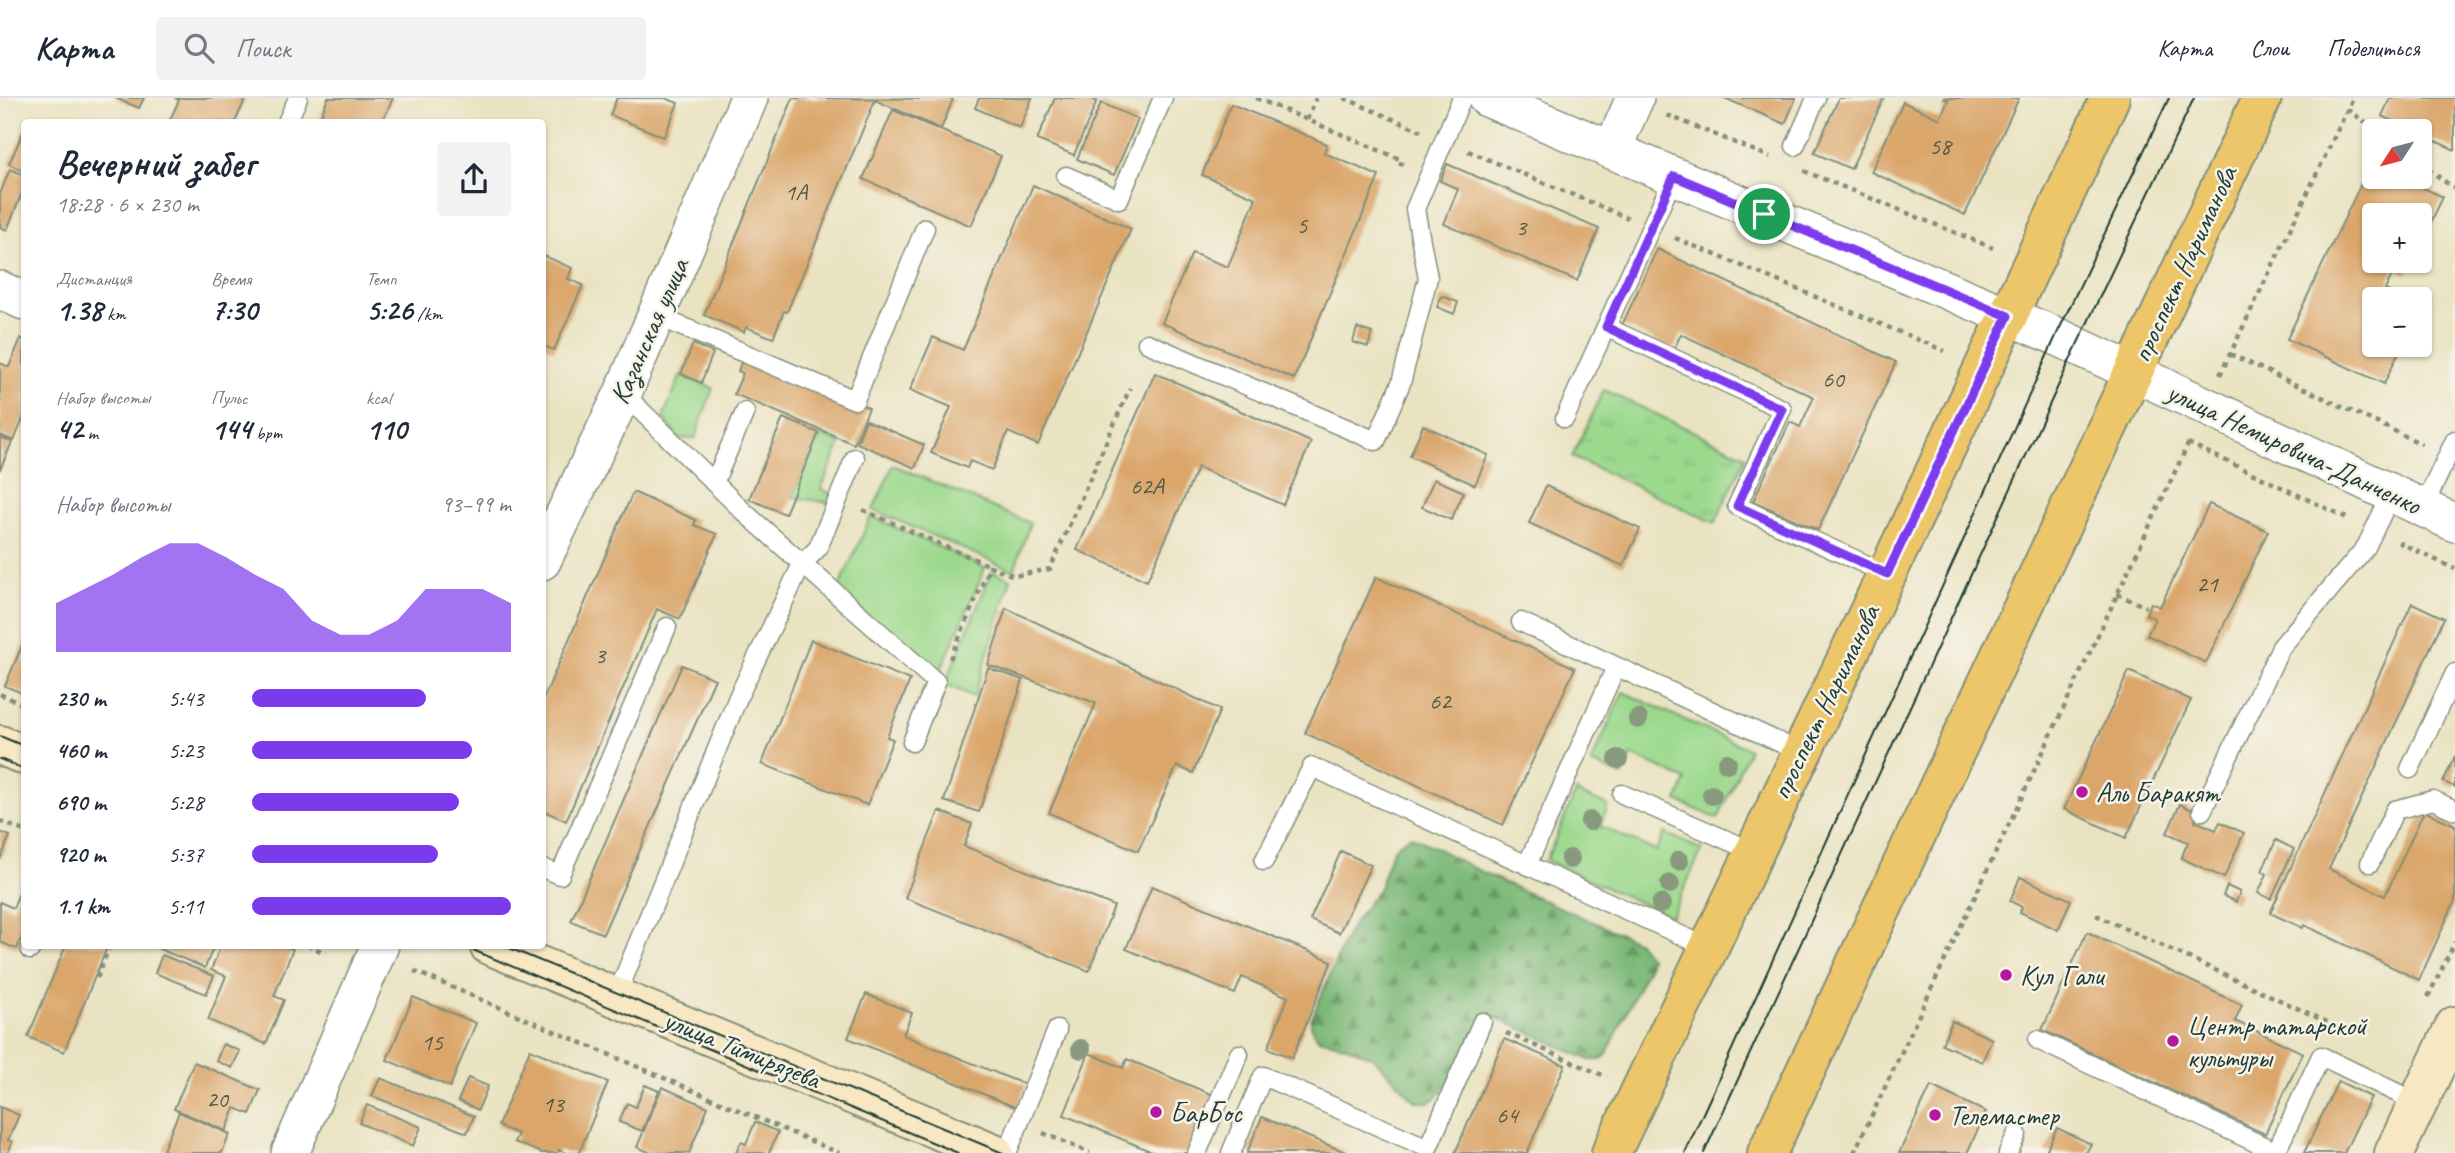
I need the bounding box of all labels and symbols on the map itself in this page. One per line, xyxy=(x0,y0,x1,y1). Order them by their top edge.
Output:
north arrow xyxy=(2362,119,2432,189)
house number: 58 xyxy=(1929,131,1953,161)
street label: проспект Нариманова xyxy=(2123,159,2245,368)
house number: 1А xyxy=(785,177,808,207)
pin xyxy=(1734,184,1794,244)
house number: 5 xyxy=(1297,210,1309,240)
house number: 3 xyxy=(1516,212,1529,242)
street label: Казанская улица xyxy=(601,251,698,410)
house number: 60 xyxy=(1822,364,1846,394)
street label: улица Немировича-Данченко xyxy=(2160,373,2428,523)
house number: 62А xyxy=(1130,471,1165,501)
house number: 21 xyxy=(2196,569,2219,599)
street label: проспект Нариманова xyxy=(1763,597,1888,805)
house number: 3 xyxy=(595,640,608,670)
house number: 62 xyxy=(1429,686,1453,716)
place label: Аль Баракят xyxy=(2096,775,2222,810)
marker: Аль Баракят xyxy=(2074,784,2090,800)
place label: Кул Гали xyxy=(2020,958,2106,993)
marker: Кул Гали xyxy=(1998,967,2014,983)
street label: улица Тимирязева xyxy=(657,1001,827,1097)
place label: Центр татарской культуры xyxy=(2187,1008,2368,1075)
house number: 15 xyxy=(421,1027,444,1057)
marker: Центр татарской культуры xyxy=(2165,1033,2181,1049)
house number: 20 xyxy=(206,1084,230,1114)
house number: 13 xyxy=(542,1089,566,1119)
place label: БарБос xyxy=(1170,1095,1243,1130)
place label: Телемастер xyxy=(1949,1098,2060,1133)
house number: 64 xyxy=(1496,1100,1520,1130)
marker: БарБос xyxy=(1148,1104,1164,1120)
marker: Телемастер xyxy=(1927,1107,1943,1123)

